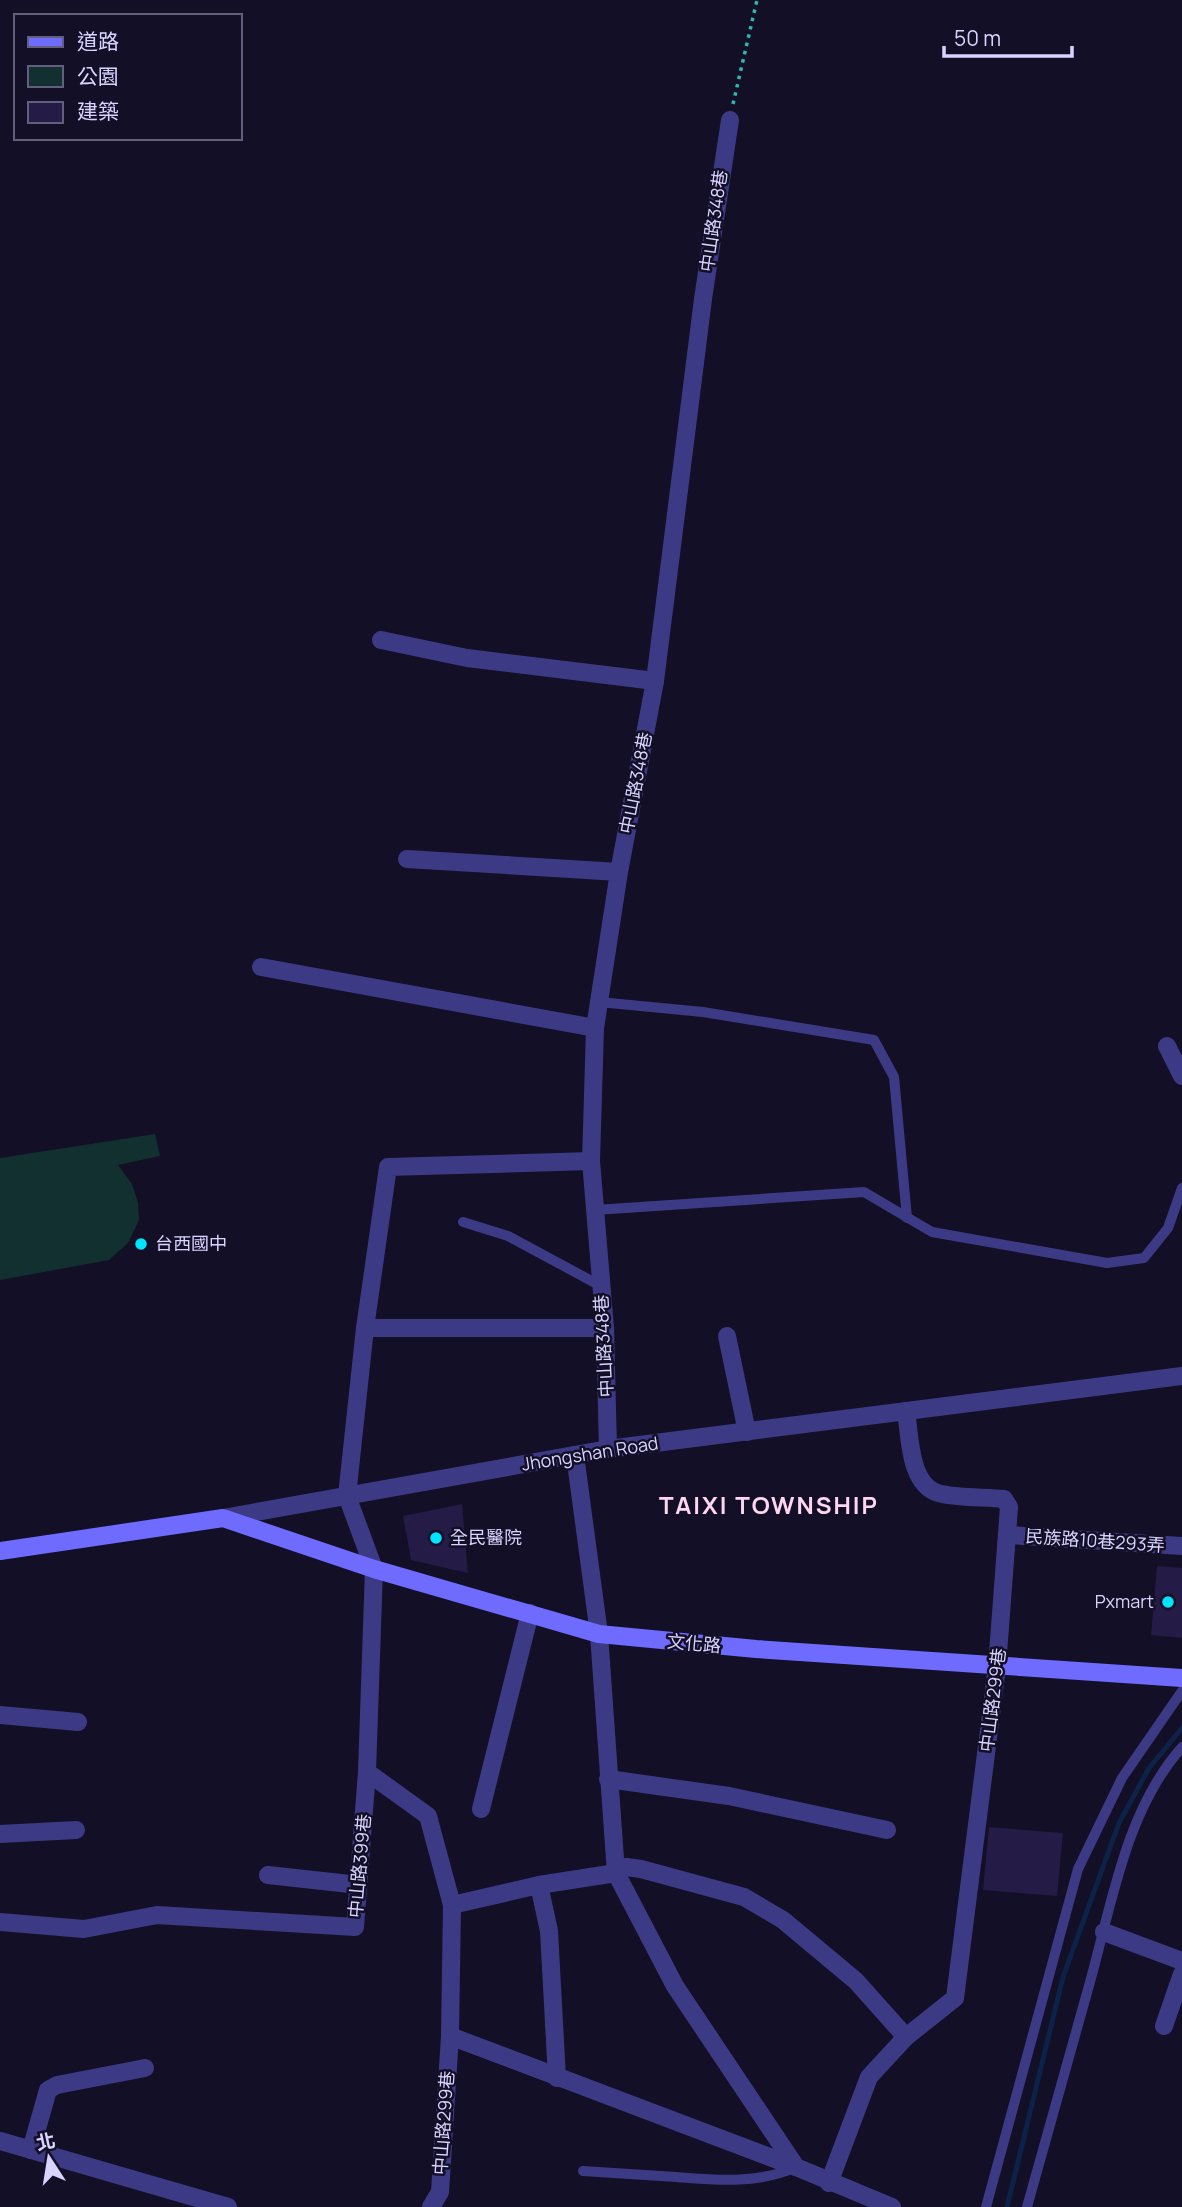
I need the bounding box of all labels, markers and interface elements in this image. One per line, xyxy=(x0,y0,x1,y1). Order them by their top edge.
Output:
legend xyxy=(14,14,242,140)
scale bar xyxy=(944,14,1072,58)
text: 50 m xyxy=(954,24,1001,52)
text: 道路 xyxy=(77,27,119,55)
text: 公園 xyxy=(77,62,119,90)
text: 建築 xyxy=(77,97,119,125)
street label: 中山路348巷 xyxy=(694,168,732,274)
street label: 中山路348巷 xyxy=(613,730,657,836)
place label: 台西國中 xyxy=(155,1231,227,1255)
marker: 台西國中 xyxy=(133,1236,149,1252)
street label: 中山路348巷 xyxy=(588,1294,618,1398)
street label: Jhongshan Road xyxy=(520,1430,660,1476)
district label: TAIXI TOWNSHIP xyxy=(659,1488,879,1521)
street label: 民族路10巷293弄 xyxy=(1025,1523,1165,1557)
place label: 全民醫院 xyxy=(450,1525,522,1549)
marker: 全民醫院 xyxy=(428,1530,444,1546)
place label: Pxmart xyxy=(1095,1589,1154,1613)
marker: Pxmart xyxy=(1160,1594,1176,1610)
street label: 文化路 xyxy=(666,1629,722,1657)
street label: 中山路299巷 xyxy=(974,1647,1010,1753)
street label: 中山路399巷 xyxy=(343,1813,376,1919)
street label: 中山路299巷 xyxy=(427,2070,459,2176)
north arrow xyxy=(14,2123,84,2193)
text: 北 xyxy=(33,2127,57,2156)

